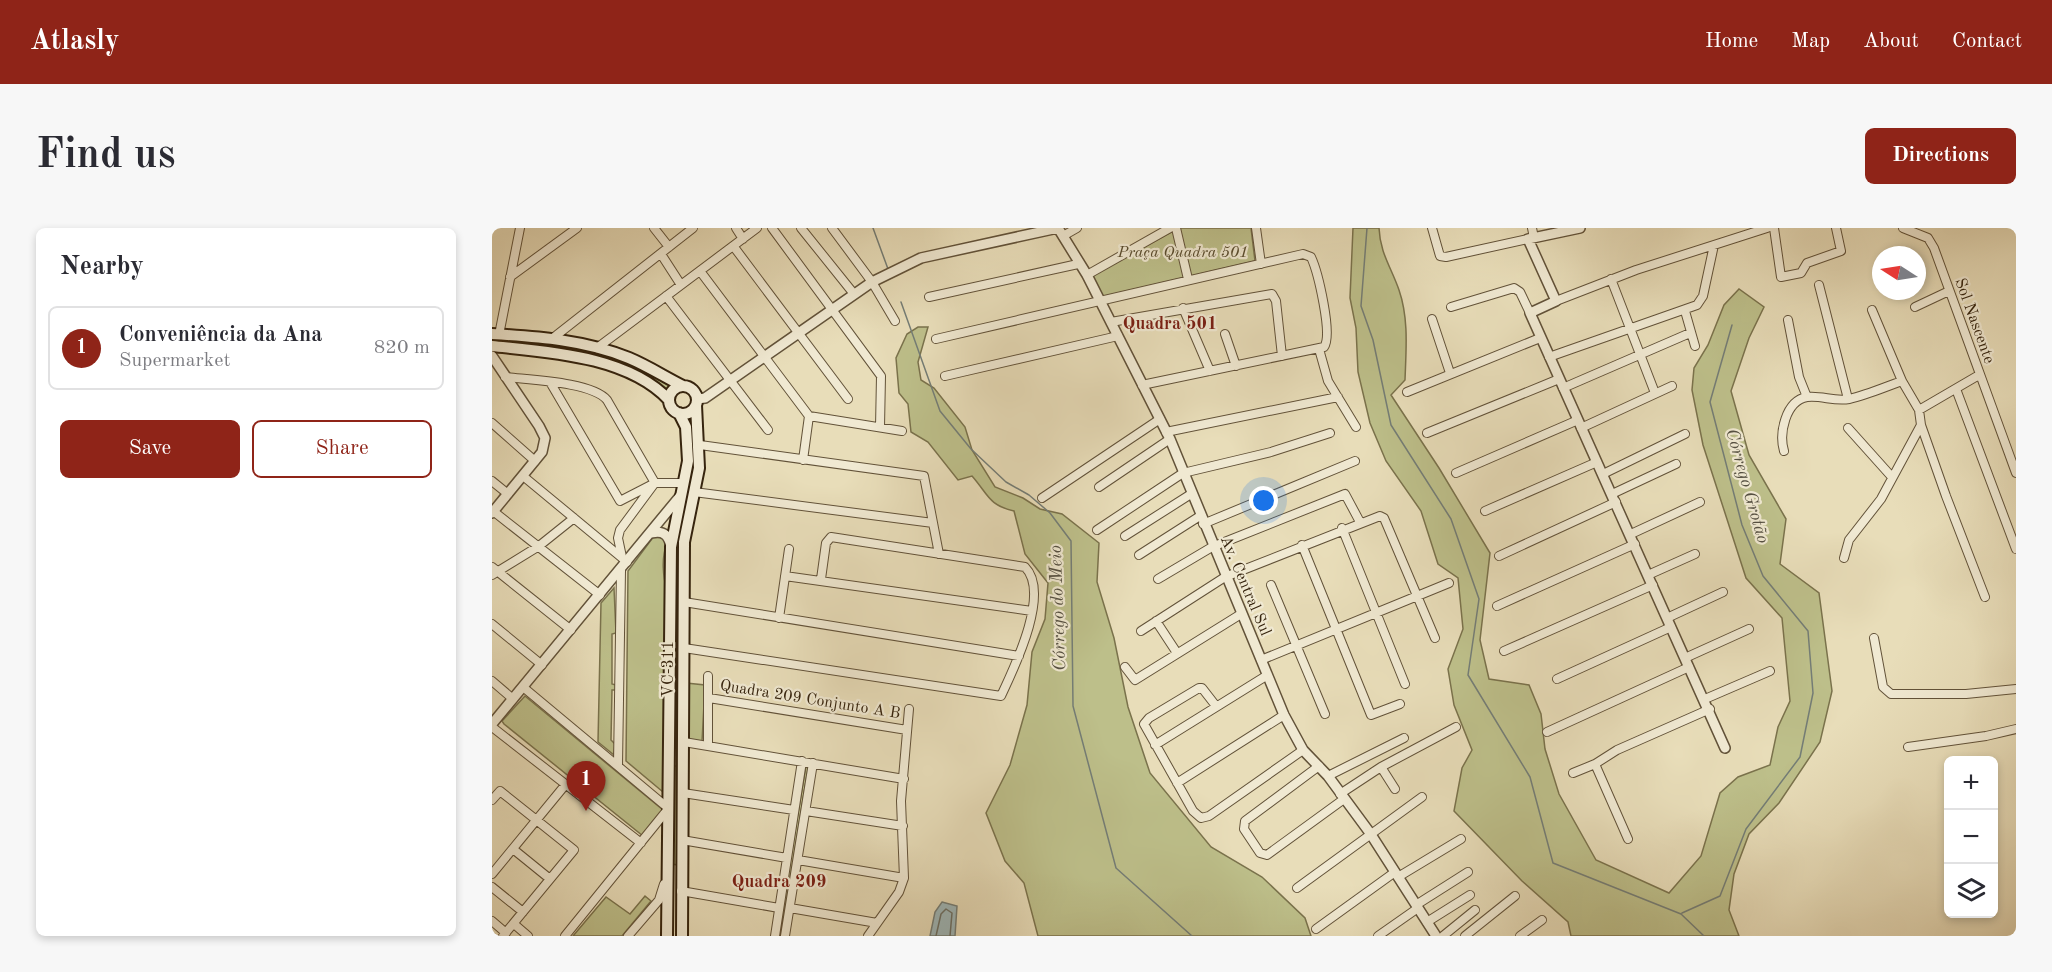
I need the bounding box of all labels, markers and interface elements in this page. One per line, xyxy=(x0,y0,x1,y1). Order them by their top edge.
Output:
text: Atlasly xyxy=(30,28,120,56)
text: Home xyxy=(1705,31,1758,52)
text: Map xyxy=(1791,31,1830,52)
text: About xyxy=(1863,31,1919,52)
text: Contact xyxy=(1952,31,2022,52)
button: Directions xyxy=(1865,128,2016,184)
text: Find us xyxy=(36,135,175,177)
park label: Praça Quadra 501 xyxy=(1116,245,1249,261)
north arrow xyxy=(1872,246,1926,300)
text: Nearby xyxy=(60,254,144,280)
street label: Sol Nascente xyxy=(1951,276,1997,366)
district label: Quadra 501 xyxy=(1123,315,1217,333)
text: Conveniência da Ana xyxy=(119,324,322,346)
text: 1 xyxy=(76,338,87,358)
text: 820 m xyxy=(374,338,430,358)
text: Supermarket xyxy=(119,351,230,371)
button: Save xyxy=(60,420,240,478)
button: Share xyxy=(252,420,432,478)
water label: Córrego Grotão xyxy=(1722,427,1772,545)
your location xyxy=(1249,486,1278,515)
street label: Av. Central Sul xyxy=(1217,534,1273,638)
water label: Córrego do Meio xyxy=(1047,545,1069,671)
street label: VC-311 xyxy=(661,641,677,697)
street label: Quadra 209 Conjunto A B xyxy=(719,678,901,722)
map controls xyxy=(1944,756,1998,918)
button: + xyxy=(1944,756,1998,810)
pin: 1 xyxy=(566,762,605,811)
button: − xyxy=(1944,810,1998,864)
button: layers xyxy=(1944,864,1998,918)
district label: Quadra 209 xyxy=(732,873,826,891)

